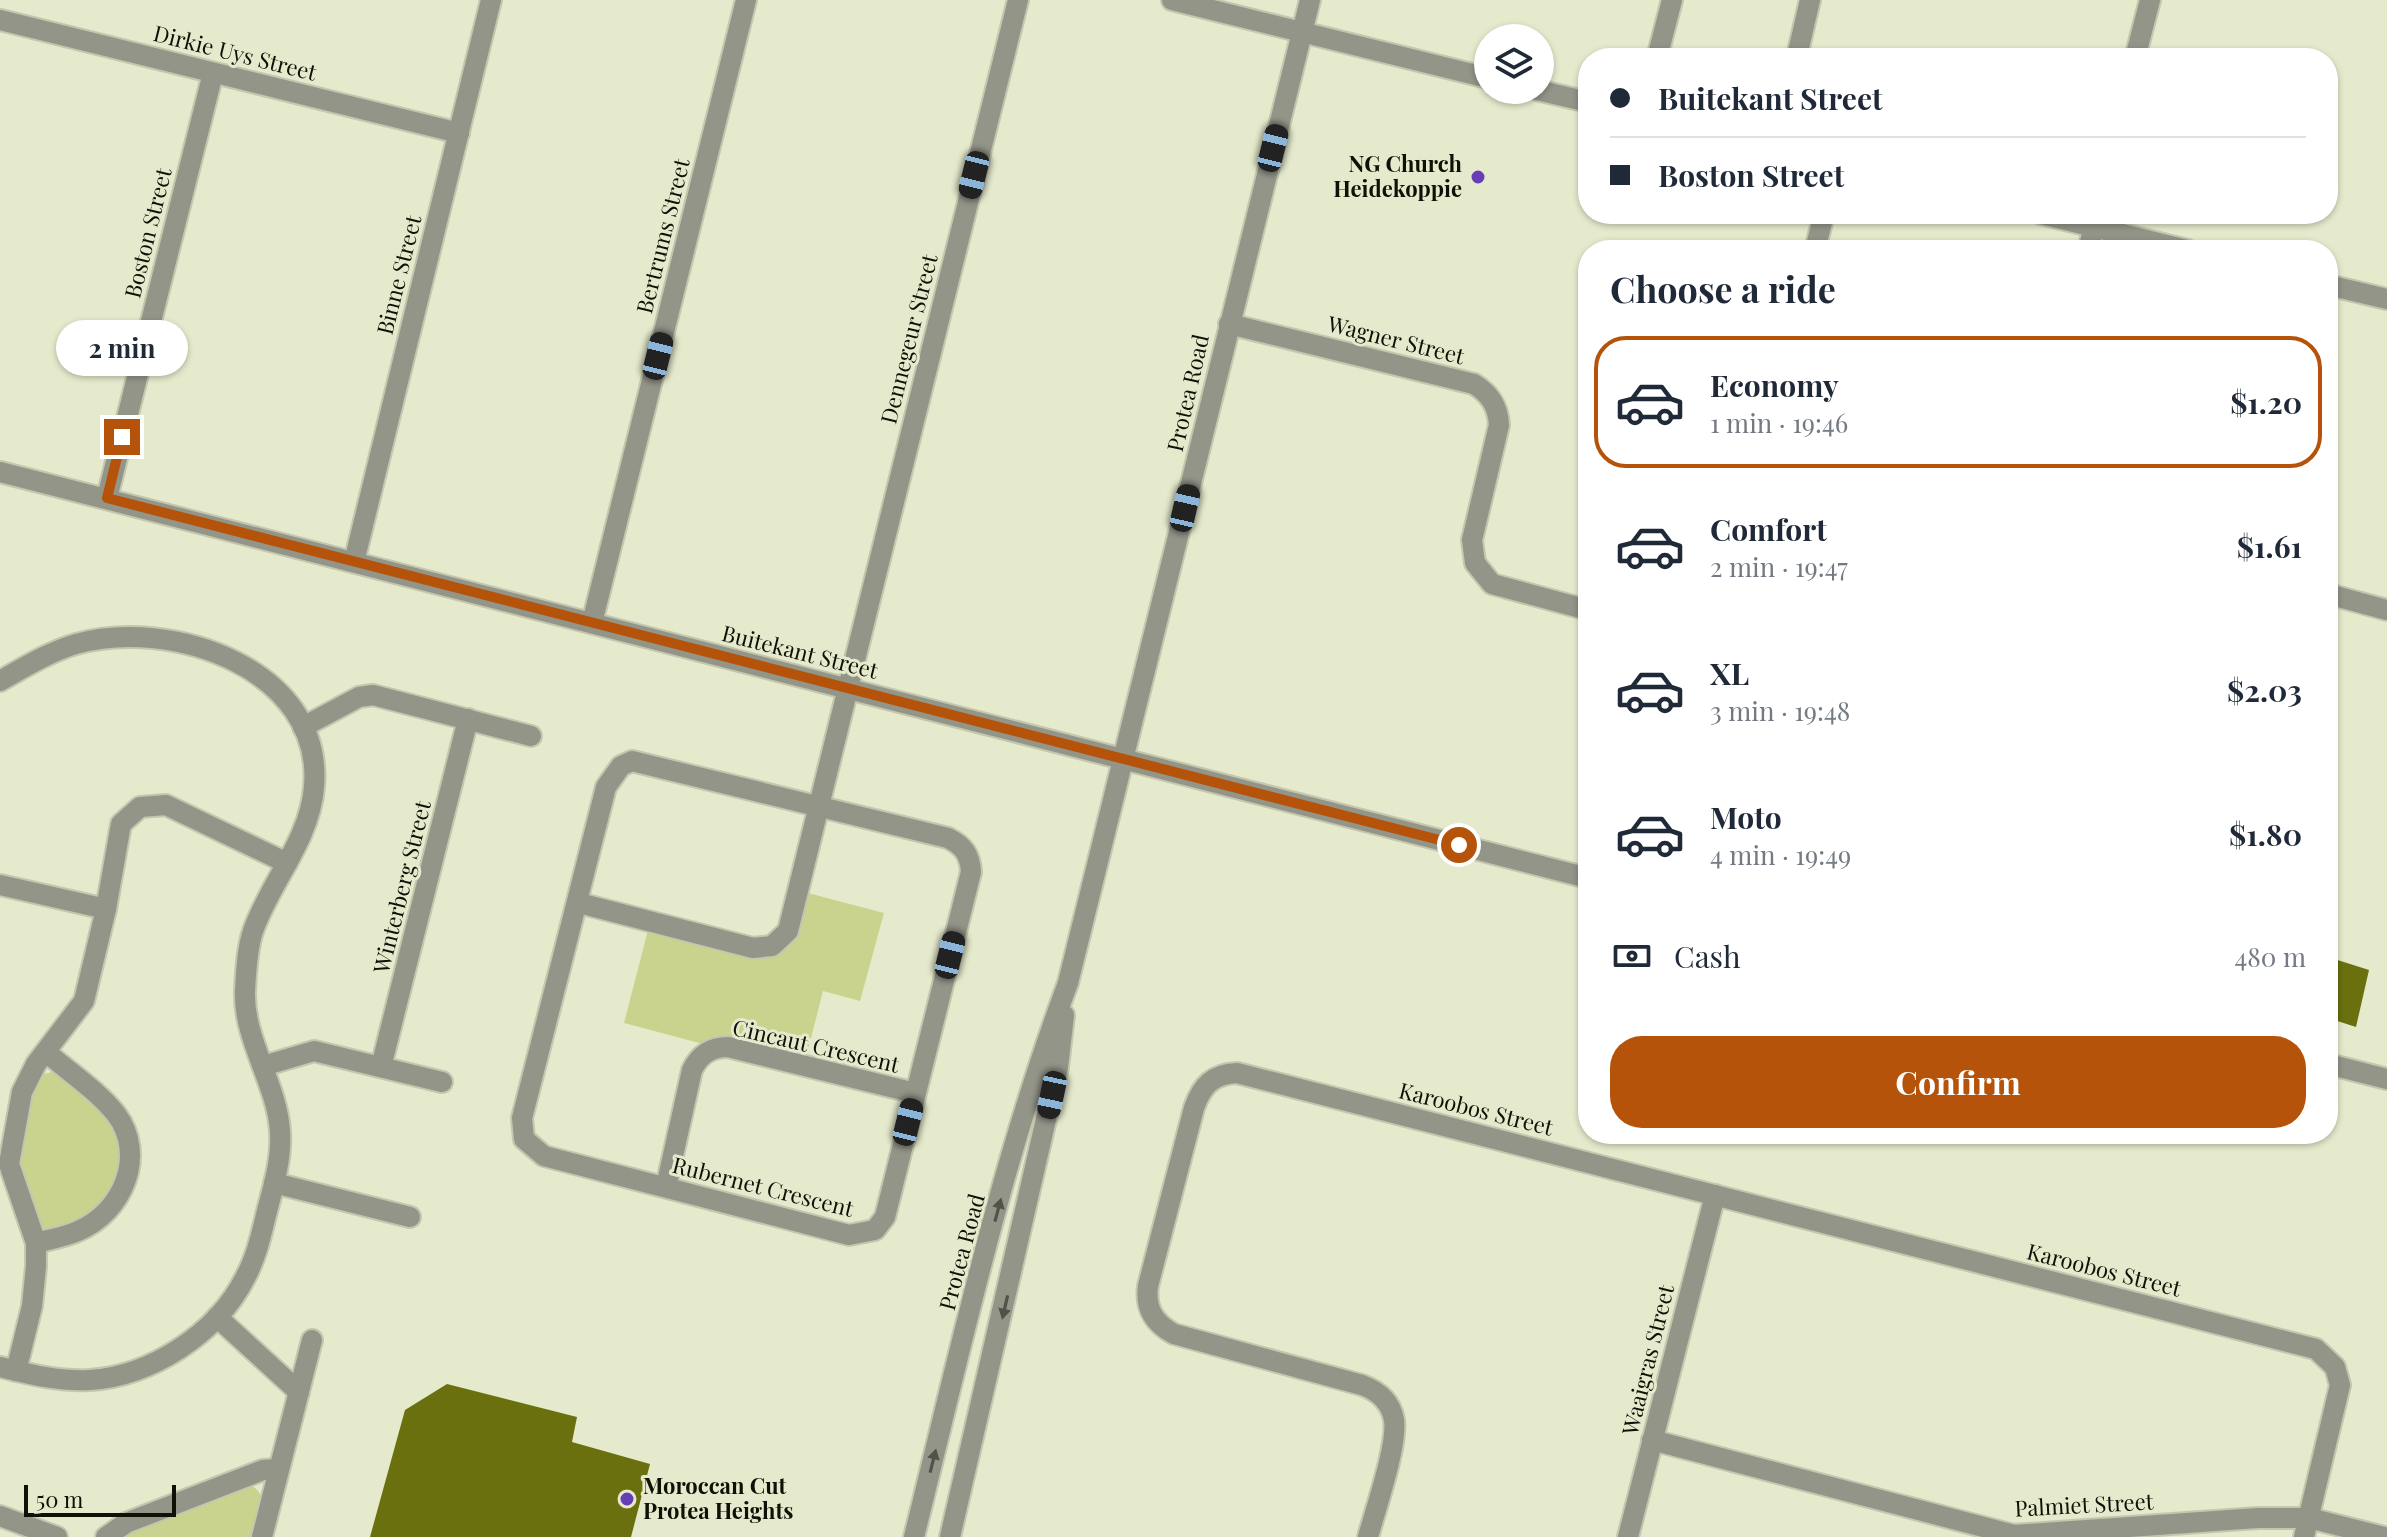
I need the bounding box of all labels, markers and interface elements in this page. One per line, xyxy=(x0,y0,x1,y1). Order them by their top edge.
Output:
street label: Dirkie Uys Street xyxy=(151,17,321,87)
map controls xyxy=(1474,24,1554,104)
button: layers xyxy=(1474,24,1554,104)
text: Buitekant Street xyxy=(1658,78,1883,118)
car xyxy=(1256,122,1290,174)
place label: NG Church Heidekoppie xyxy=(1333,148,1463,203)
car xyxy=(957,149,991,201)
street label: Bertrums Street xyxy=(628,154,696,316)
text: Boston Street xyxy=(1658,155,1844,195)
street label: Boston Street xyxy=(116,163,178,301)
marker: NG Church Heidekoppie xyxy=(1469,168,1487,186)
street label: Binne Street xyxy=(369,211,428,338)
street label: Dennegeur Street xyxy=(872,250,944,427)
text: Choose a ride xyxy=(1610,264,1836,312)
street label: Wagner Street xyxy=(1324,307,1469,371)
callout: 2 min xyxy=(56,321,188,377)
text: 2 min xyxy=(88,330,156,365)
car xyxy=(641,330,675,382)
street label: Protea Road xyxy=(1159,331,1215,454)
text: Economy xyxy=(1710,365,1839,405)
icon: car xyxy=(1614,366,1686,438)
text: $1.20 xyxy=(2230,382,2302,422)
text: 1 min · 19:46 xyxy=(1710,405,1848,440)
route end xyxy=(104,419,140,455)
car xyxy=(1168,482,1202,534)
text: Comfort xyxy=(1710,509,1827,549)
icon: car xyxy=(1614,510,1686,582)
text: $1.61 xyxy=(2237,526,2302,566)
text: 2 min · 19:47 xyxy=(1710,549,1848,584)
street label: Buitekant Street xyxy=(719,617,883,685)
text: XL xyxy=(1710,653,1749,693)
icon: car xyxy=(1614,654,1686,726)
text: $2.03 xyxy=(2227,670,2302,710)
text: 3 min · 19:48 xyxy=(1710,693,1850,728)
street label: Winterberg Street xyxy=(365,796,437,977)
text: Moto xyxy=(1710,797,1782,837)
icon: car xyxy=(1614,798,1686,870)
text: $1.80 xyxy=(2229,814,2302,854)
route start xyxy=(1441,827,1477,863)
text: 4 min · 19:49 xyxy=(1710,837,1851,872)
car xyxy=(933,929,967,981)
icon: cash xyxy=(1610,934,1654,978)
text: Cash xyxy=(1674,936,1741,976)
text: 480 m xyxy=(2234,939,2306,974)
street label: Cincaut Crescent xyxy=(730,1011,904,1079)
button: Confirm xyxy=(1610,1036,2306,1128)
car xyxy=(1035,1069,1069,1121)
street label: Karoobos Street xyxy=(1396,1074,1558,1142)
car xyxy=(891,1096,925,1148)
street label: Rubernet Crescent xyxy=(670,1149,858,1223)
street label: Protea Road xyxy=(931,1190,991,1313)
one-way arrow xyxy=(992,1197,1004,1222)
street label: Karoobos Street xyxy=(2024,1235,2186,1303)
street label: Waaigras Street xyxy=(1614,1280,1680,1439)
one-way arrow xyxy=(998,1294,1011,1319)
one-way arrow xyxy=(927,1449,939,1474)
place label: Moroccan Cut Protea Heights xyxy=(643,1470,793,1525)
scale bar xyxy=(24,1481,176,1517)
text: 50 m xyxy=(36,1484,83,1514)
street label: Palmiet Street xyxy=(2014,1485,2155,1523)
marker: Moroccan Cut Protea Heights xyxy=(618,1490,636,1508)

